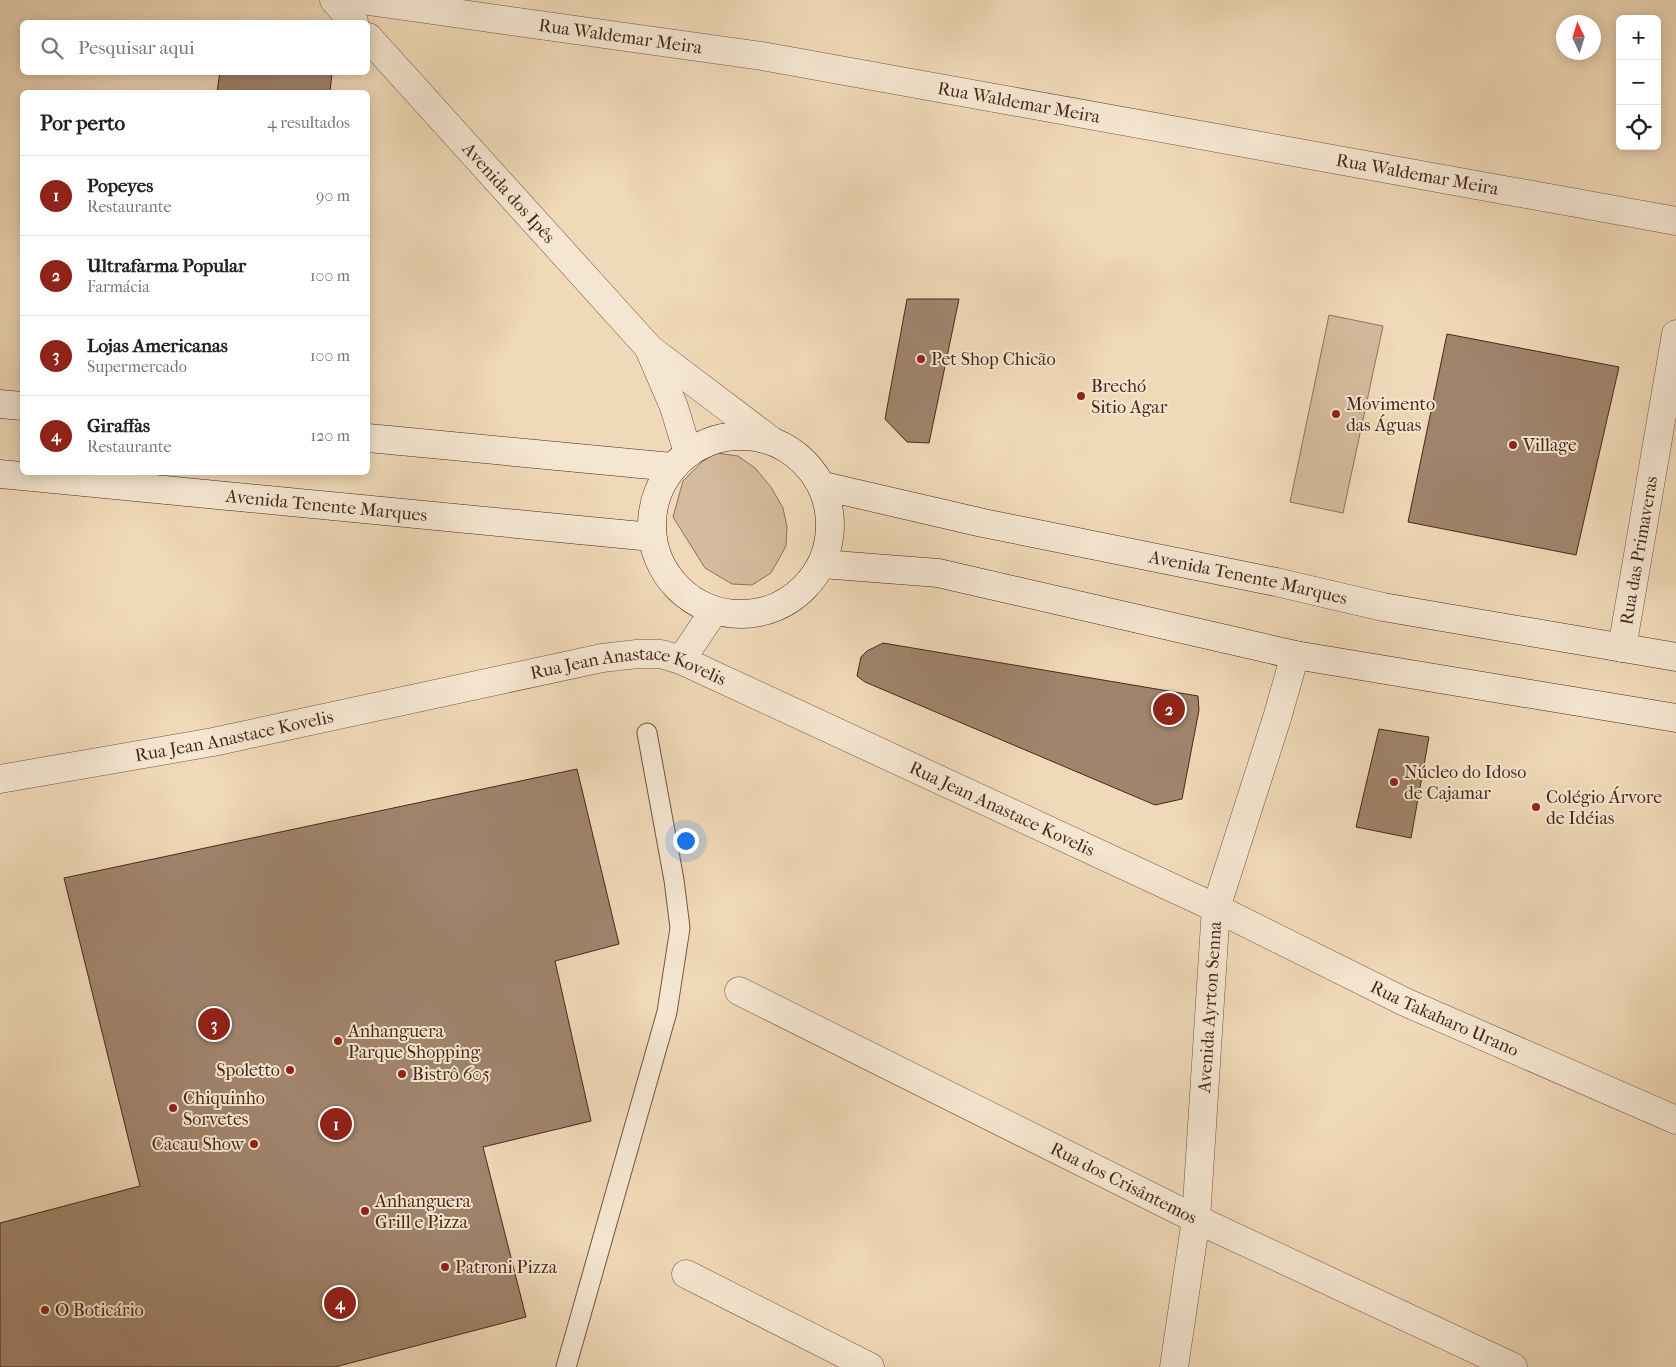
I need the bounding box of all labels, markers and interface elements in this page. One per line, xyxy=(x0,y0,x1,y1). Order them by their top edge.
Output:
street label: Rua Waldemar Meira xyxy=(537,15,704,59)
north arrow xyxy=(1556,15,1601,60)
map controls xyxy=(1616,15,1661,150)
button: + xyxy=(1616,15,1661,60)
search box xyxy=(20,20,370,75)
icon: search xyxy=(38,34,66,62)
text: Pesquisar aqui xyxy=(78,37,195,59)
button: − xyxy=(1616,60,1661,105)
street label: Rua Waldemar Meira xyxy=(936,78,1102,128)
button: locate xyxy=(1616,105,1661,150)
text: Por perto xyxy=(40,111,125,135)
text: 4 resultados xyxy=(267,113,350,132)
street label: Avenida dos Ipês xyxy=(457,138,559,248)
street label: Rua Waldemar Meira xyxy=(1334,150,1501,200)
text: Popeyes xyxy=(87,175,153,197)
text: 1 xyxy=(53,186,59,205)
text: 90 m xyxy=(316,186,350,205)
text: Restaurante xyxy=(87,197,171,216)
text: Ultrafarma Popular xyxy=(87,255,246,277)
text: 2 xyxy=(52,266,60,285)
text: 100 m xyxy=(310,266,350,285)
text: Farmácia xyxy=(87,277,150,296)
text: Lojas Americanas xyxy=(87,335,228,357)
text: 3 xyxy=(53,346,59,365)
text: 100 m xyxy=(310,346,350,365)
place label: Pet Shop Chicão xyxy=(931,349,1056,370)
marker: Pet Shop Chicão xyxy=(915,353,927,365)
text: Supermercado xyxy=(87,357,187,376)
place label: Brechó Sitio Agar xyxy=(1091,376,1168,418)
marker: Brechó Sitio Agar xyxy=(1075,390,1087,402)
place label: Movimento das Águas xyxy=(1346,394,1435,436)
marker: Movimento das Águas xyxy=(1330,408,1342,420)
text: Giraffas xyxy=(87,415,150,437)
text: 4 xyxy=(51,426,61,445)
text: 120 m xyxy=(311,426,350,445)
place label: Village xyxy=(1522,435,1577,456)
text: Restaurante xyxy=(87,437,171,456)
marker: Village xyxy=(1507,439,1519,451)
street label: Rua das Primaveras xyxy=(1616,474,1662,627)
street label: Avenida Tenente Marques xyxy=(224,486,428,526)
street label: Avenida Tenente Marques xyxy=(1146,546,1350,609)
street label: Rua Jean Anastace Kovelis xyxy=(528,644,730,691)
pin: 2 xyxy=(1153,690,1185,728)
street label: Rua Jean Anastace Kovelis xyxy=(133,706,336,766)
street label: Rua Jean Anastace Kovelis xyxy=(906,757,1098,861)
place label: Núcleo do Idoso de Cajamar xyxy=(1404,762,1526,804)
marker: Núcleo do Idoso de Cajamar xyxy=(1388,776,1400,788)
place label: Colégio Árvore de Idéias xyxy=(1546,786,1662,829)
marker: Colégio Árvore de Idéias xyxy=(1530,801,1542,813)
your location xyxy=(673,828,699,854)
street label: Avenida Ayrton Senna xyxy=(1194,920,1226,1095)
street label: Rua Takaharo Urano xyxy=(1367,977,1522,1061)
pin: 3 xyxy=(198,1005,230,1043)
place label: Anhanguera Parque Shopping xyxy=(347,1021,480,1063)
marker: Anhanguera Parque Shopping xyxy=(332,1035,344,1047)
place label: Spoletto xyxy=(216,1060,280,1081)
marker: Spoletto xyxy=(284,1064,296,1076)
place label: Bistrô 605 xyxy=(412,1064,490,1085)
marker: Bistrô 605 xyxy=(396,1068,408,1080)
place label: Chiquinho Sorvetes xyxy=(183,1088,265,1130)
marker: Chiquinho Sorvetes xyxy=(167,1102,179,1114)
pin: 1 xyxy=(320,1105,352,1143)
place label: Cacau Show xyxy=(152,1134,245,1155)
marker: Cacau Show xyxy=(248,1138,260,1150)
street label: Rua dos Crisântemos xyxy=(1047,1138,1201,1229)
place label: Anhanguera Grill e Pizza xyxy=(374,1191,472,1233)
marker: Anhanguera Grill e Pizza xyxy=(359,1205,371,1217)
place label: Patroni Pizza xyxy=(455,1257,558,1278)
marker: Patroni Pizza xyxy=(439,1261,451,1273)
pin: 4 xyxy=(324,1284,356,1322)
place label: O Boticário xyxy=(55,1300,144,1321)
marker: O Boticário xyxy=(39,1304,51,1316)

